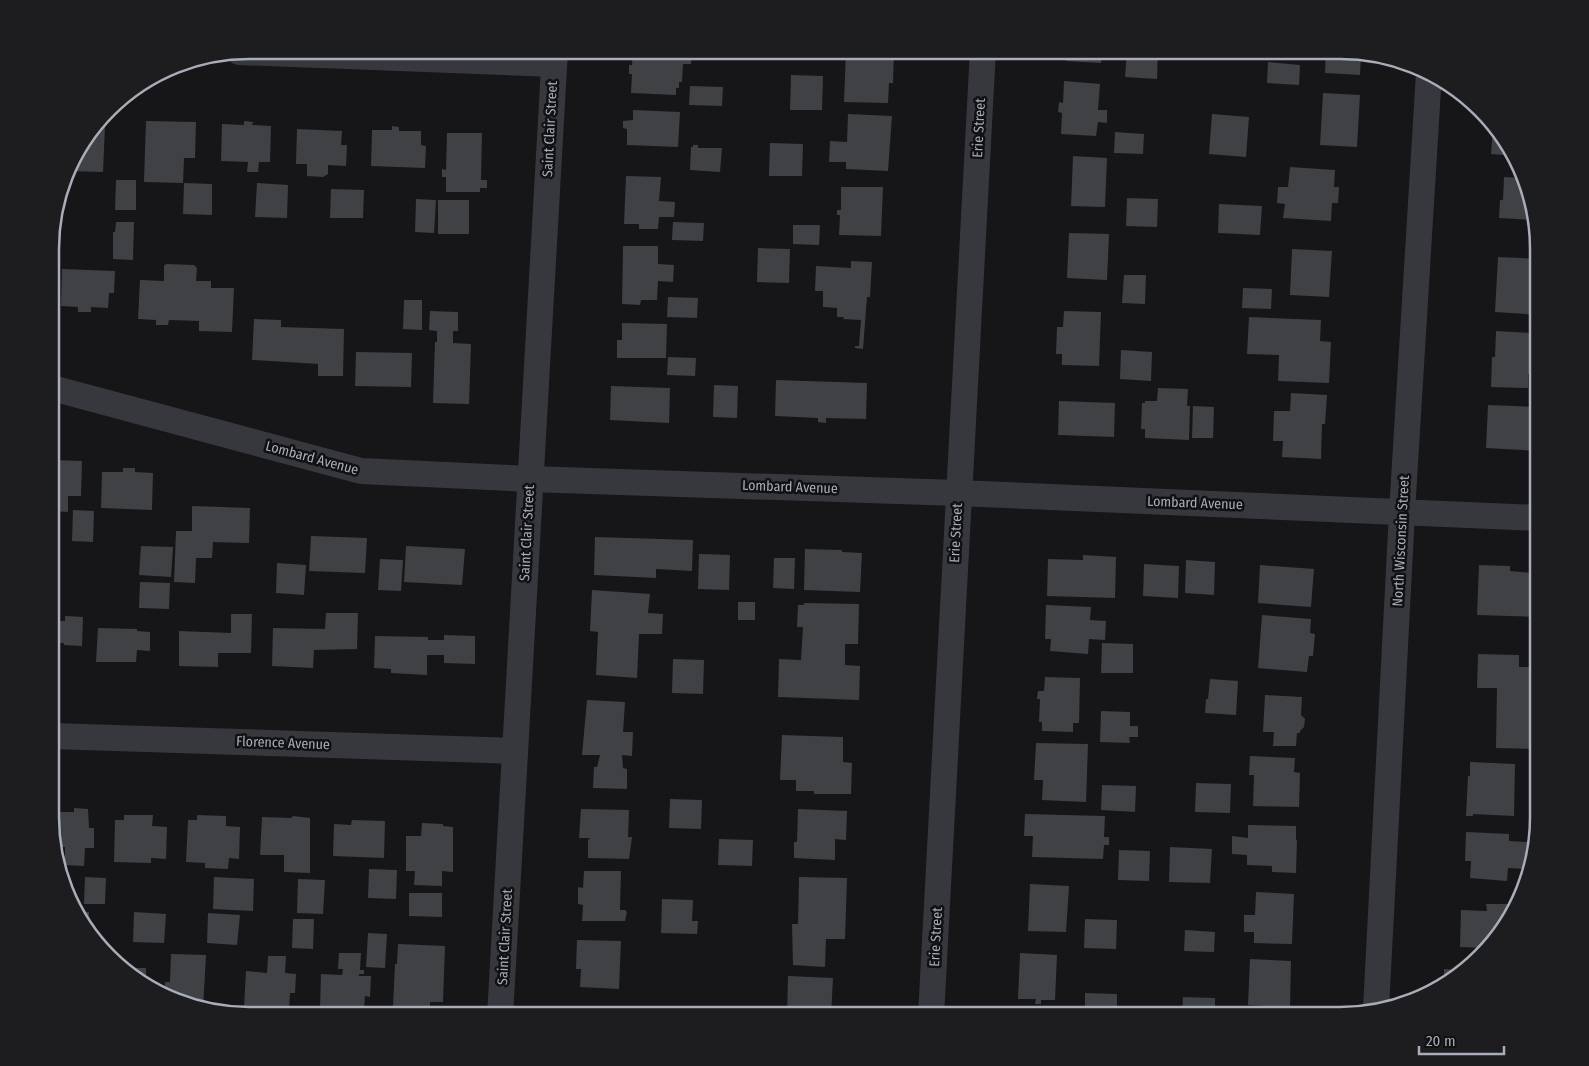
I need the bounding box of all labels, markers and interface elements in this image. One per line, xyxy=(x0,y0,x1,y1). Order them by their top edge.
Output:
street label: Saint Clair Street xyxy=(539,80,561,177)
street label: Erie Street xyxy=(969,97,989,158)
street label: Lombard Avenue xyxy=(264,437,360,479)
street label: North Wisconsin Street xyxy=(1389,475,1413,607)
street label: Lombard Avenue xyxy=(742,477,838,497)
street label: Saint Clair Street xyxy=(516,484,538,581)
street label: Lombard Avenue xyxy=(1147,493,1243,513)
street label: Erie Street xyxy=(946,502,966,563)
street label: Florence Avenue xyxy=(236,733,330,753)
street label: Saint Clair Street xyxy=(494,888,516,985)
street label: Erie Street xyxy=(926,906,946,967)
scale bar xyxy=(1419,1024,1504,1056)
text: 20 m xyxy=(1426,1032,1456,1050)

